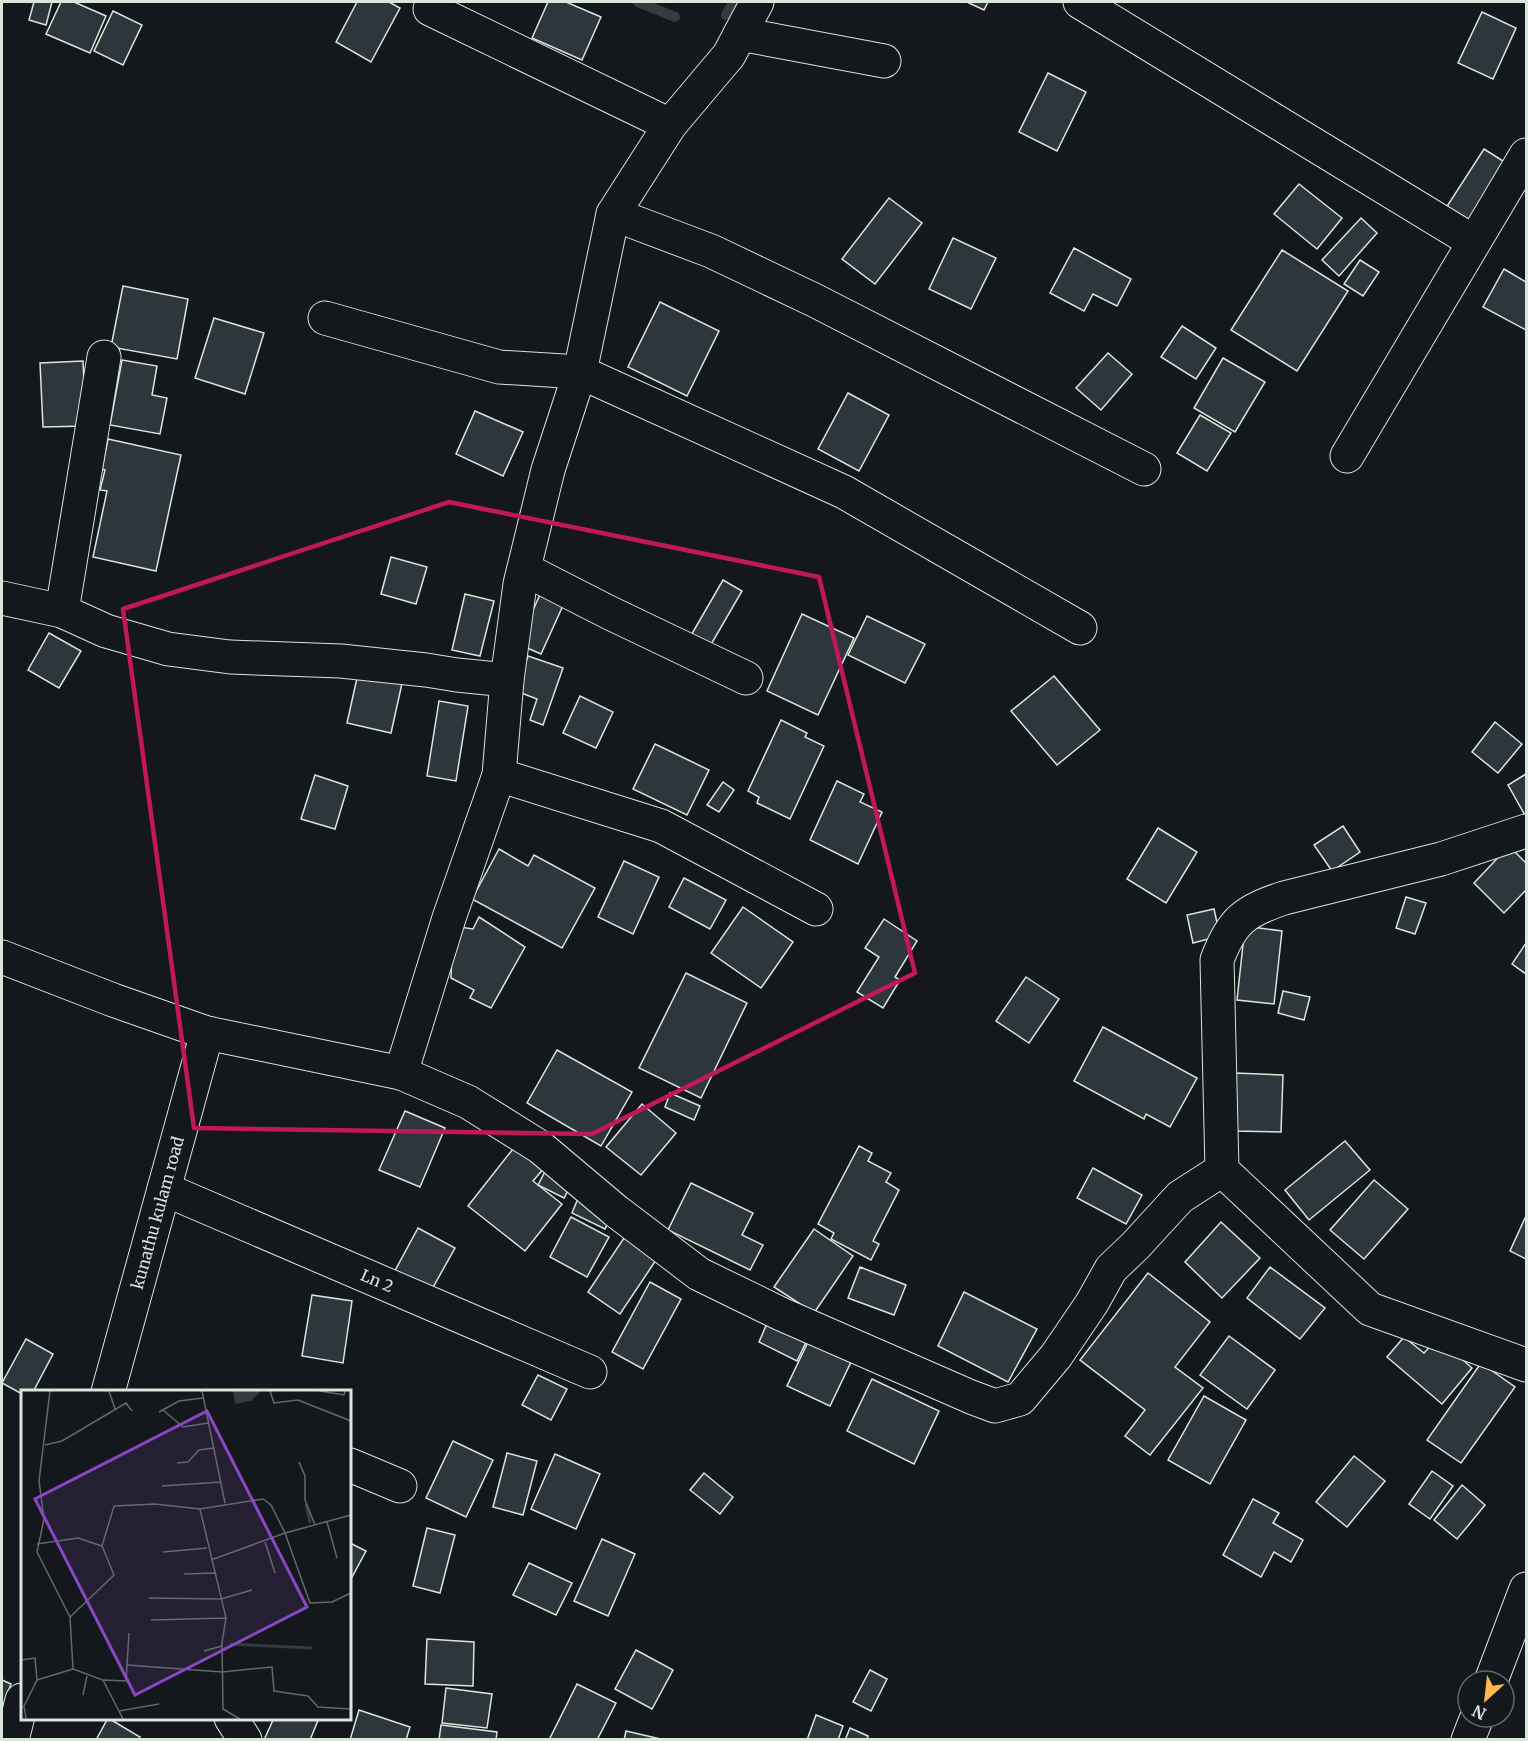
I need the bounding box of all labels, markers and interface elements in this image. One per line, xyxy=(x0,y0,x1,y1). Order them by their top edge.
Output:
street label: kunathu kulam road xyxy=(127,1134,188,1291)
street label: Ln 2 xyxy=(358,1265,397,1296)
inset map xyxy=(21,1390,351,1720)
north arrow xyxy=(1456,1669,1516,1729)
text: N xyxy=(1469,1700,1489,1724)

